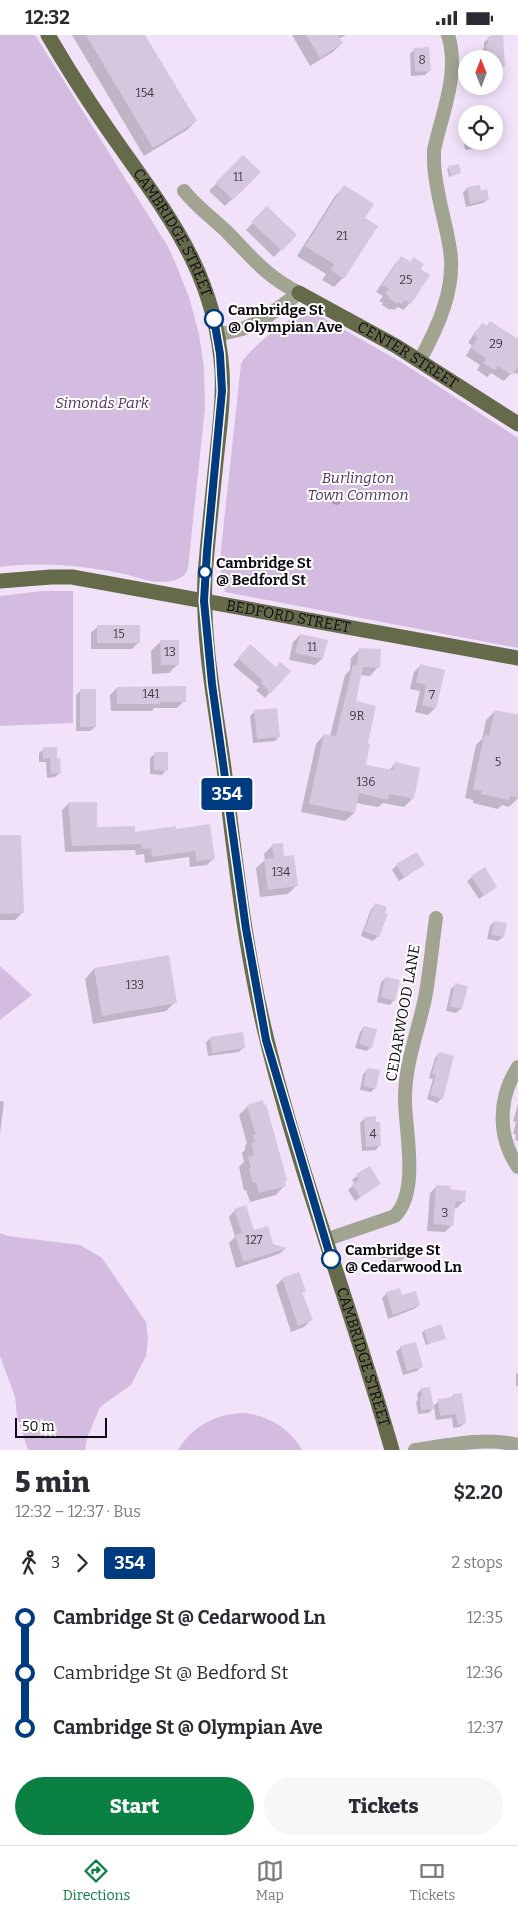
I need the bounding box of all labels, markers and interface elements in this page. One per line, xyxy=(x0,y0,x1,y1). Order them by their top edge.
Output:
text: 12:32 xyxy=(25,6,70,29)
north arrow xyxy=(458,50,502,95)
map controls xyxy=(458,50,503,150)
house number: 8 xyxy=(418,53,426,67)
house number: 154 xyxy=(136,86,154,100)
button: locate xyxy=(458,105,503,150)
street label: CAMBRIDGE STREET xyxy=(129,165,216,299)
house number: 11 xyxy=(233,170,243,184)
house number: 21 xyxy=(336,229,348,243)
house number: 25 xyxy=(400,273,412,287)
place label: Cambridge St @ Olympian Ave xyxy=(228,301,343,336)
marker: Cambridge St @ Olympian Ave xyxy=(204,309,224,329)
street label: CENTER STREET xyxy=(354,317,462,392)
house number: 29 xyxy=(489,337,503,351)
park label: Simonds Park xyxy=(55,394,150,412)
park label: Burlington Town Common xyxy=(307,469,409,504)
place label: Cambridge St @ Bedford St xyxy=(216,554,312,589)
marker: Cambridge St @ Bedford St xyxy=(198,565,212,579)
street label: BEDFORD STREET xyxy=(225,596,352,636)
house number: 15 xyxy=(113,627,125,641)
house number: 11 xyxy=(307,640,317,654)
house number: 13 xyxy=(164,645,176,659)
house number: 141 xyxy=(143,687,159,701)
house number: 7 xyxy=(429,688,435,702)
house number: 9R xyxy=(350,709,365,723)
house number: 5 xyxy=(495,755,501,769)
house number: 136 xyxy=(357,775,375,789)
line badge: 354 xyxy=(198,778,256,810)
text: 354 xyxy=(211,783,243,805)
house number: 134 xyxy=(272,865,290,879)
street label: CEDARWOOD LANE xyxy=(382,943,424,1083)
house number: 133 xyxy=(126,978,144,992)
house number: 4 xyxy=(369,1127,377,1141)
house number: 3 xyxy=(442,1206,449,1220)
house number: 127 xyxy=(245,1233,263,1247)
place label: Cambridge St @ Cedarwood Ln xyxy=(345,1241,462,1276)
marker: Cambridge St @ Cedarwood Ln xyxy=(321,1249,341,1269)
street label: CAMBRIDGE STREET xyxy=(333,1285,394,1429)
scale bar xyxy=(15,1415,108,1438)
text: 50 m xyxy=(22,1418,55,1435)
text: 5 min xyxy=(15,1466,89,1499)
text: $2.20 xyxy=(454,1481,503,1504)
text: 12:32 – 12:37 · Bus xyxy=(15,1502,141,1521)
icon: walk xyxy=(15,1549,43,1577)
icon: forward xyxy=(68,1549,96,1577)
text: 354 xyxy=(114,1552,145,1574)
text: 3 xyxy=(51,1553,60,1572)
text: 2 stops xyxy=(451,1553,503,1572)
text: Cambridge St @ Cedarwood Ln xyxy=(53,1606,326,1629)
text: 12:35 xyxy=(467,1608,503,1627)
text: Cambridge St @ Bedford St xyxy=(53,1661,288,1684)
text: 12:36 xyxy=(466,1663,503,1682)
text: Cambridge St @ Olympian Ave xyxy=(53,1716,323,1739)
text: 12:37 xyxy=(467,1718,503,1737)
button: Start xyxy=(15,1777,254,1835)
button: Tickets xyxy=(264,1777,503,1835)
tab: Directions xyxy=(63,1857,130,1904)
tab: Map xyxy=(256,1857,284,1904)
tab: Tickets xyxy=(410,1857,455,1904)

